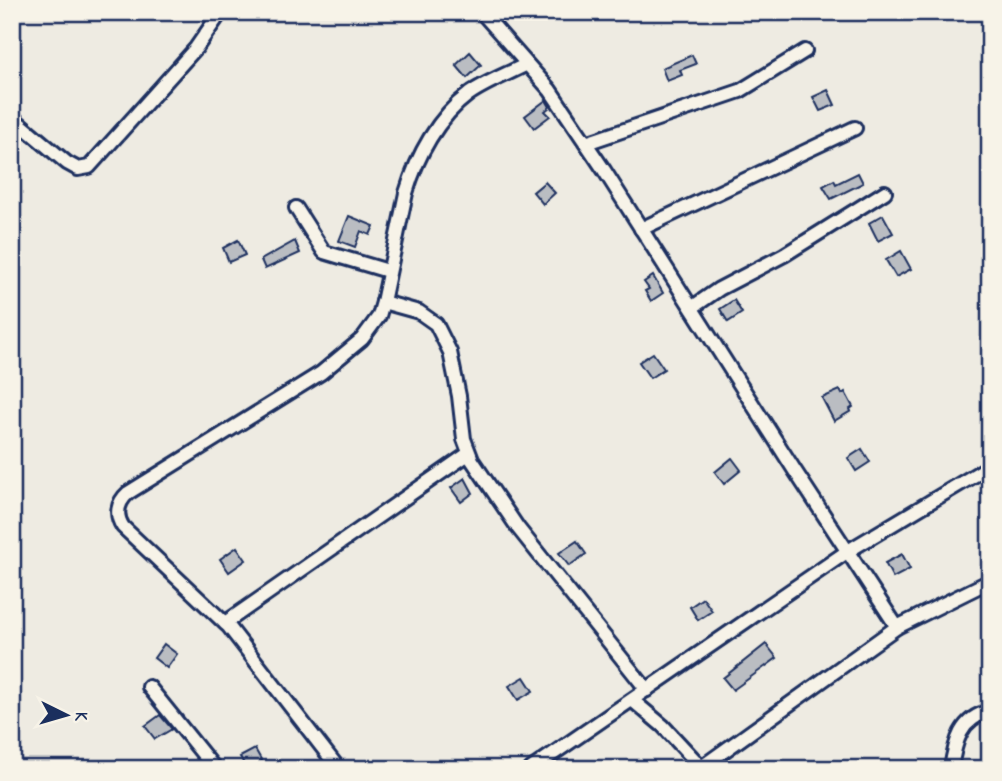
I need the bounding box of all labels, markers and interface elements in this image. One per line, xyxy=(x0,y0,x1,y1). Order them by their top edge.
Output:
north arrow xyxy=(32,680,102,750)
text: K xyxy=(67,710,94,723)

